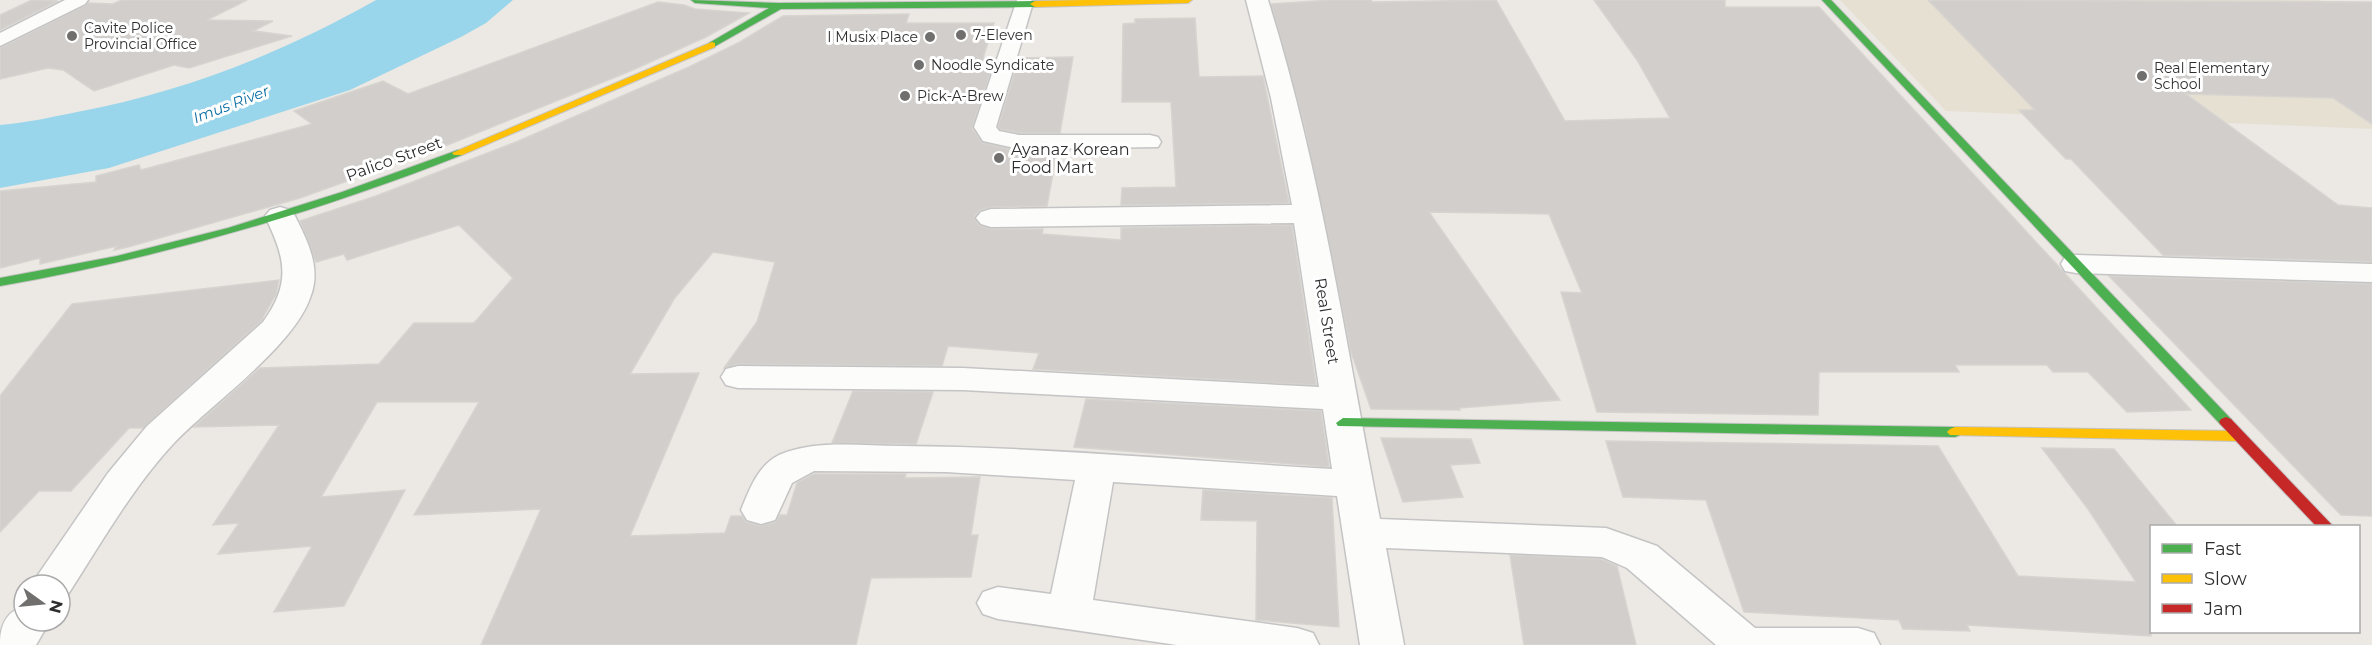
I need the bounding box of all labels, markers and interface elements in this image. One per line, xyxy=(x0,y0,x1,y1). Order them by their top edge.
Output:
place label: Cavite Police Provincial Office xyxy=(84,19,197,53)
place label: 7-Eleven xyxy=(973,26,1033,44)
place label: I Musix Place xyxy=(827,28,918,46)
marker: 7-Eleven xyxy=(954,28,968,42)
marker: Cavite Police Provincial Office xyxy=(65,29,79,43)
marker: I Musix Place xyxy=(923,30,937,44)
place label: Noodle Syndicate xyxy=(931,56,1054,74)
marker: Noodle Syndicate xyxy=(912,58,926,72)
place label: Real Elementary School xyxy=(2154,59,2270,93)
marker: Real Elementary School xyxy=(2135,69,2149,83)
water label: Imus River xyxy=(190,81,272,127)
place label: Pick-A-Brew xyxy=(917,87,1004,105)
marker: Pick-A-Brew xyxy=(898,89,912,103)
street label: Palico Street xyxy=(343,133,445,185)
place label: Ayanaz Korean Food Mart xyxy=(1011,140,1129,177)
marker: Ayanaz Korean Food Mart xyxy=(992,151,1006,165)
street label: Real Street xyxy=(1311,276,1343,366)
legend xyxy=(2150,525,2360,633)
text: Fast xyxy=(2204,538,2242,560)
text: Slow xyxy=(2204,568,2247,590)
north arrow xyxy=(12,573,72,633)
text: N xyxy=(45,598,67,615)
text: Jam xyxy=(2203,598,2243,620)

